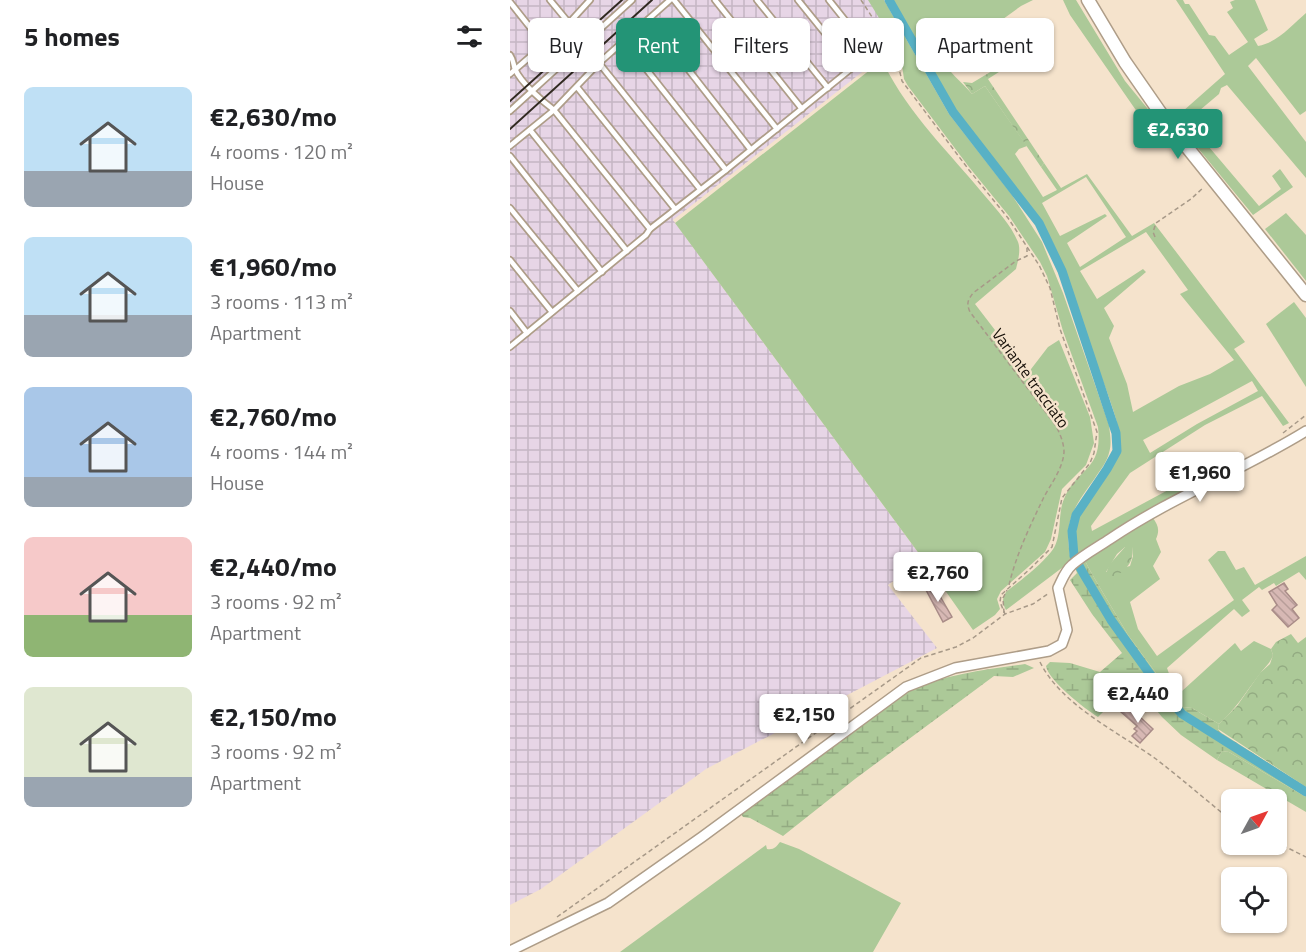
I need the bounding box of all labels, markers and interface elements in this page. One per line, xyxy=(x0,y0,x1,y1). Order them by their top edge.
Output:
text: 5 homes xyxy=(24,17,120,56)
chip: Buy xyxy=(528,18,604,72)
chip: Rent xyxy=(616,18,700,72)
chip: Filters xyxy=(712,18,810,72)
chip: New xyxy=(822,18,904,72)
chip: Apartment xyxy=(916,18,1054,72)
icon: filters xyxy=(453,20,486,53)
text: €2,630/mo xyxy=(210,97,337,136)
pin: €2,630 xyxy=(1129,109,1227,160)
icon: home xyxy=(72,111,144,183)
text: €2,630 xyxy=(1147,113,1209,144)
text: 4 rooms · 120 m² xyxy=(210,136,353,167)
text: House xyxy=(210,167,264,198)
text: €1,960/mo xyxy=(210,247,337,286)
icon: home xyxy=(72,261,144,333)
text: 3 rooms · 113 m² xyxy=(210,286,353,317)
text: Apartment xyxy=(210,317,301,348)
street label: Variante tracciato xyxy=(987,323,1075,433)
text: €2,760/mo xyxy=(210,397,337,436)
icon: home xyxy=(72,411,144,483)
text: 4 rooms · 144 m² xyxy=(210,436,353,467)
pin: €1,960 xyxy=(1151,452,1249,503)
text: €1,960 xyxy=(1169,456,1231,487)
text: House xyxy=(210,467,264,498)
text: €2,440/mo xyxy=(210,547,337,586)
pin: €2,760 xyxy=(889,552,987,603)
text: €2,760 xyxy=(907,556,969,587)
icon: home xyxy=(72,561,144,633)
text: 3 rooms · 92 m² xyxy=(210,586,342,617)
text: Apartment xyxy=(210,617,301,648)
pin: €2,440 xyxy=(1089,673,1187,724)
text: €2,440 xyxy=(1107,677,1169,708)
pin: €2,150 xyxy=(755,694,853,745)
text: €2,150/mo xyxy=(210,697,337,736)
text: €2,150 xyxy=(773,698,835,729)
icon: home xyxy=(72,711,144,783)
text: 3 rooms · 92 m² xyxy=(210,736,342,767)
text: Apartment xyxy=(210,767,301,798)
north arrow xyxy=(1221,789,1287,855)
map controls xyxy=(1221,789,1287,933)
button: locate xyxy=(1221,867,1287,933)

